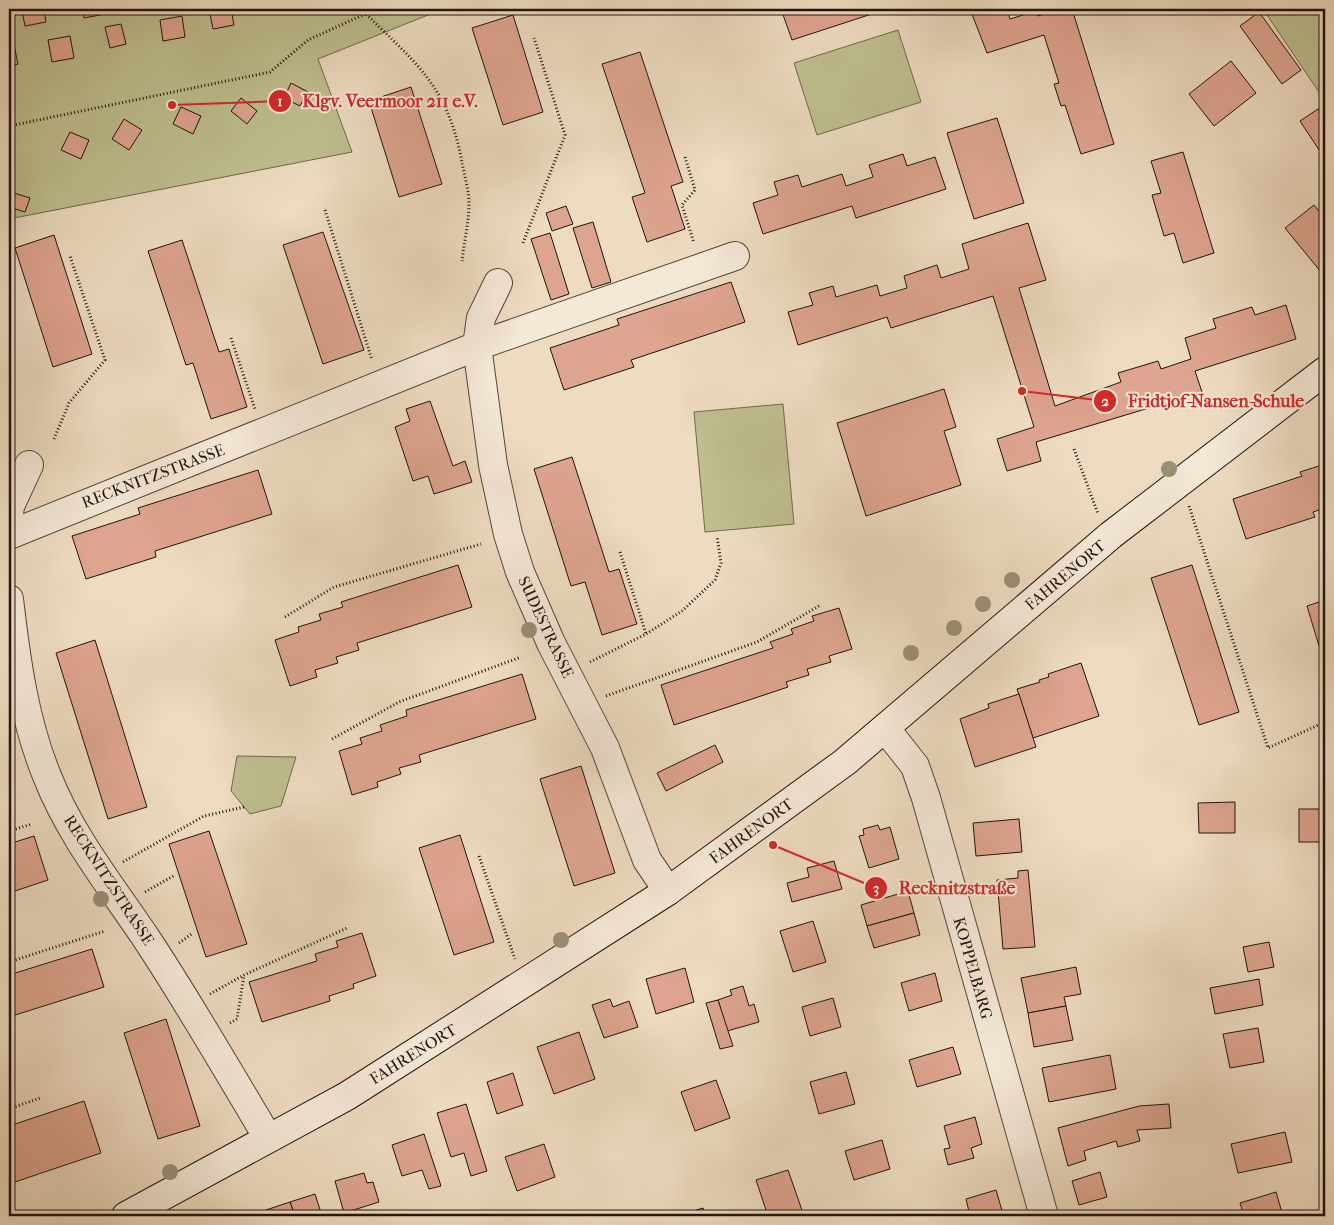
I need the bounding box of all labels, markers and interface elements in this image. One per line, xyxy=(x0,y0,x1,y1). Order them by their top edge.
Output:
callout: Klgv. Veermoor 211 e.V. xyxy=(268,84,488,117)
text: Klgv. Veermoor 211 e.V. xyxy=(302,91,478,112)
text: 1 xyxy=(277,92,283,110)
callout: Fridtjof-Nansen-Schule xyxy=(1093,385,1314,418)
text: Fridtjof-Nansen-Schule xyxy=(1127,391,1304,412)
text: 2 xyxy=(1101,392,1109,410)
street label: RECKNITZSTRASSE xyxy=(79,440,227,512)
street label: FAHRENORT xyxy=(1021,536,1109,614)
street label: SUDESTRASSE xyxy=(514,573,578,681)
street label: FAHRENORT xyxy=(705,794,797,868)
street label: RECKNITZSTRASSE xyxy=(60,811,158,949)
callout: Recknitzstraße xyxy=(863,871,1025,904)
text: Recknitzstraße xyxy=(899,878,1015,899)
text: 3 xyxy=(873,879,879,897)
street label: KOPPELBARG xyxy=(949,915,997,1021)
street label: FAHRENORT xyxy=(366,1020,460,1088)

